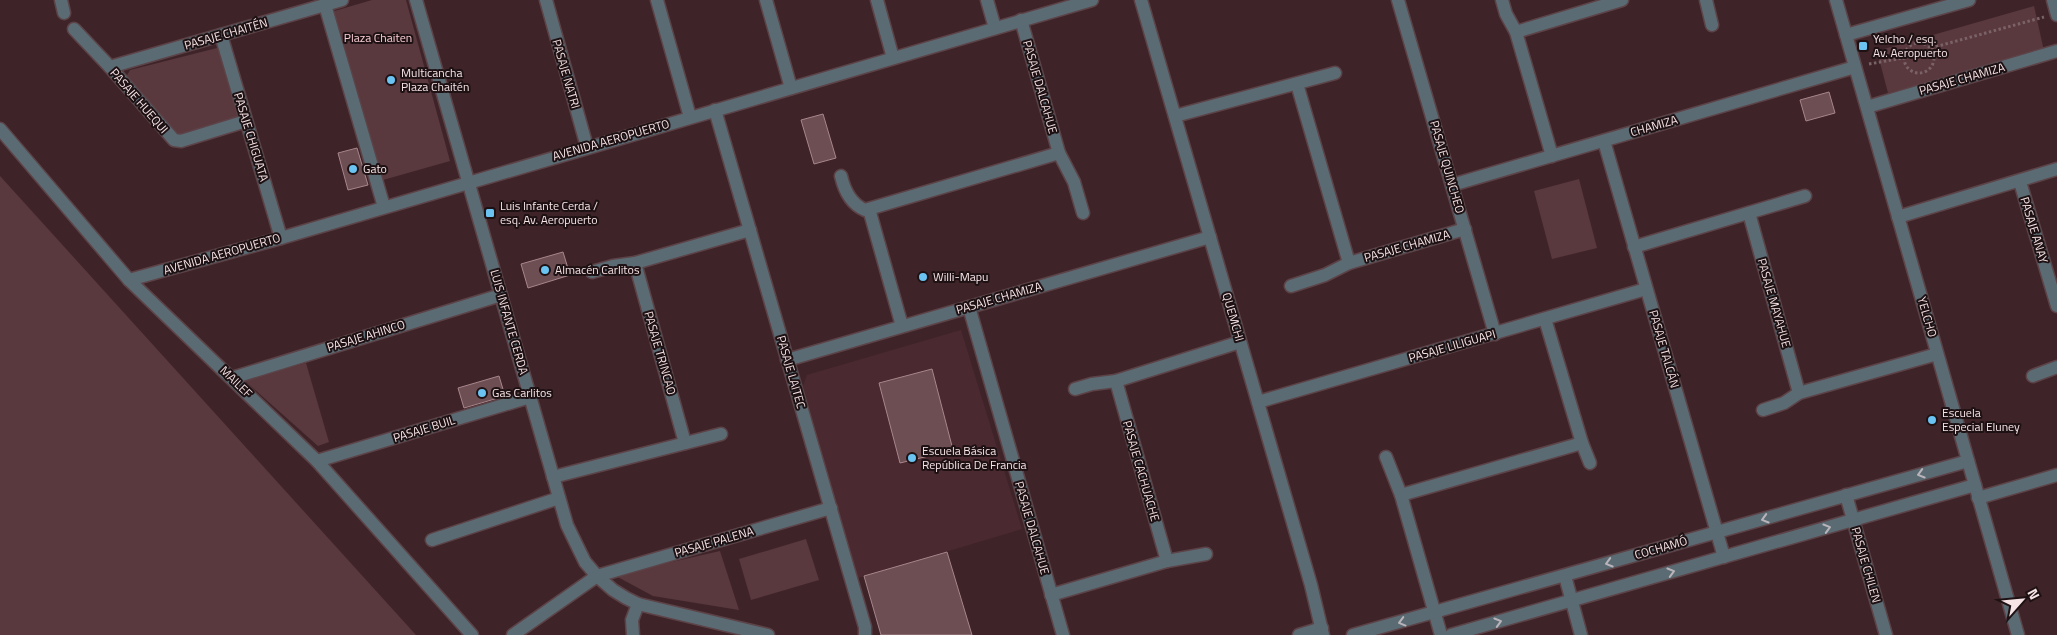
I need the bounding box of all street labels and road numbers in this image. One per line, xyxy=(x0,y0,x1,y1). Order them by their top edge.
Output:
street label: PASAJE CHAITÉN xyxy=(182,13,270,54)
street label: PASAJE NATRI xyxy=(548,37,585,111)
street label: PASAJE DALCAHUE xyxy=(1018,38,1063,136)
street label: PASAJE CHAMIZA xyxy=(1917,57,2007,100)
street label: PASAJE HUEQUI xyxy=(106,64,173,137)
street label: PASAJE CHIGUATA xyxy=(229,90,274,184)
street label: CHAMIZA xyxy=(1628,110,1680,141)
street label: AVENIDA AEROPUERTO xyxy=(550,114,672,165)
street label: PASAJE QUINCHEO xyxy=(1425,118,1470,216)
street label: PASAJE ANAY xyxy=(2015,194,2054,266)
street label: PASAJE CHAMIZA xyxy=(1362,224,1452,267)
street label: AVENIDA AEROPUERTO xyxy=(161,228,283,279)
street label: PASAJE MAYAHUE xyxy=(1753,256,1796,350)
street label: LUIS INFANTE CERDA xyxy=(485,267,534,377)
street label: PASAJE CHAMIZA xyxy=(954,276,1044,319)
street label: QUEMCHI xyxy=(1217,290,1249,343)
street label: YELCHO xyxy=(1913,294,1942,339)
street label: PASAJE TALCÁN xyxy=(1644,308,1685,390)
street label: PASAJE TRINCAO xyxy=(639,309,682,397)
street label: PASAJE AHINCO xyxy=(324,315,407,356)
street label: PASAJE LILIGUAPI xyxy=(1406,324,1498,367)
street label: PASAJE LAITEC xyxy=(772,333,811,411)
street label: MAILEF xyxy=(216,361,257,402)
street label: PASAJE BUIL xyxy=(391,410,457,447)
street label: PASAJE CACHUACHE xyxy=(1118,418,1165,524)
street label: PASAJE DALCAHUE xyxy=(1010,479,1055,577)
street label: PASAJE PALENA xyxy=(672,521,756,562)
street label: PASAJE CHILEN xyxy=(1847,525,1886,605)
street label: COCHAMÓ xyxy=(1632,531,1690,564)

